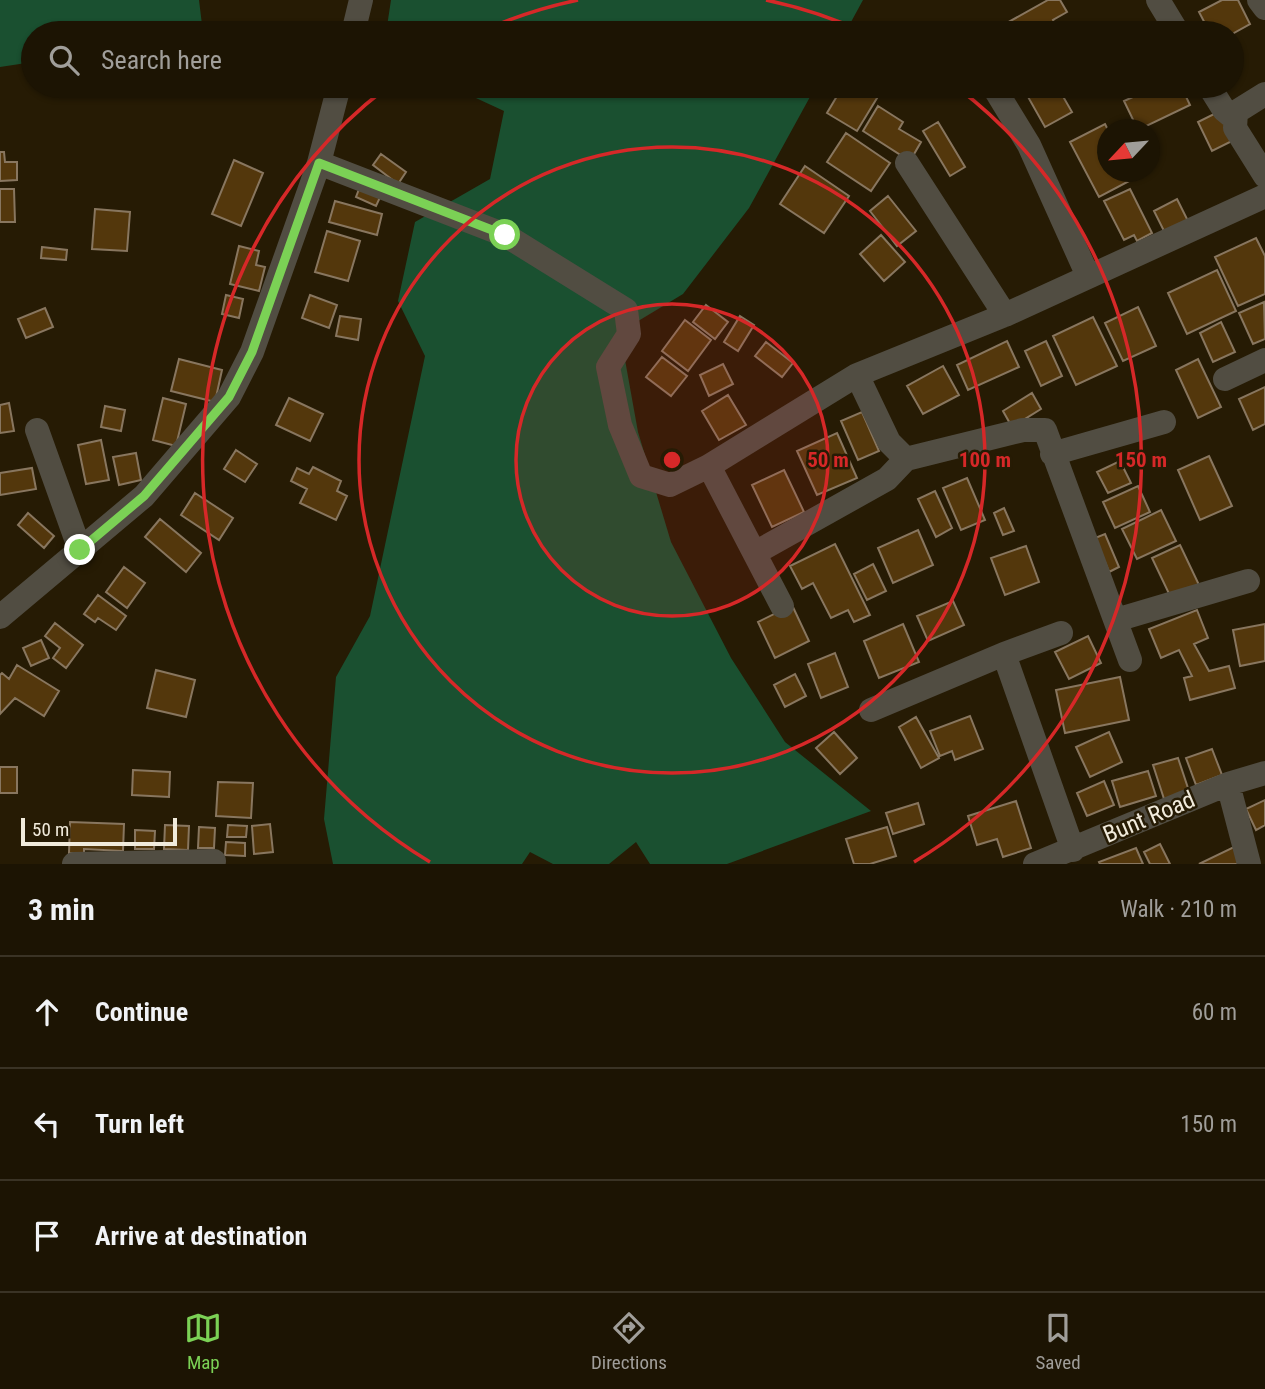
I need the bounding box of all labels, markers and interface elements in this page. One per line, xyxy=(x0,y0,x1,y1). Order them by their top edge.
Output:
search box xyxy=(21,21,1244,98)
icon: search xyxy=(45,41,83,79)
text: Search here xyxy=(101,45,222,75)
north arrow xyxy=(1097,119,1160,182)
route start xyxy=(489,219,520,250)
centre of rings xyxy=(660,448,684,472)
text: 50 m xyxy=(807,448,849,472)
text: 100 m xyxy=(959,448,1011,472)
text: 150 m xyxy=(1115,448,1167,472)
route end xyxy=(64,534,95,565)
street label: Bunt Road xyxy=(1099,785,1199,849)
scale bar xyxy=(21,815,177,847)
text: 50 m xyxy=(32,818,69,841)
text: 3 min xyxy=(28,892,95,927)
text: Walk · 210 m xyxy=(1120,896,1237,923)
icon: ahead xyxy=(28,993,66,1031)
text: Continue xyxy=(95,997,188,1027)
text: 60 m xyxy=(1192,999,1237,1026)
icon: left xyxy=(28,1105,66,1143)
text: Turn left xyxy=(95,1109,184,1139)
text: 150 m xyxy=(1180,1111,1237,1138)
icon: arrive xyxy=(28,1217,66,1255)
text: Arrive at destination xyxy=(95,1221,307,1251)
tab: Map xyxy=(184,1309,222,1374)
tab: Directions xyxy=(591,1309,667,1374)
tab: Saved xyxy=(1035,1309,1081,1374)

